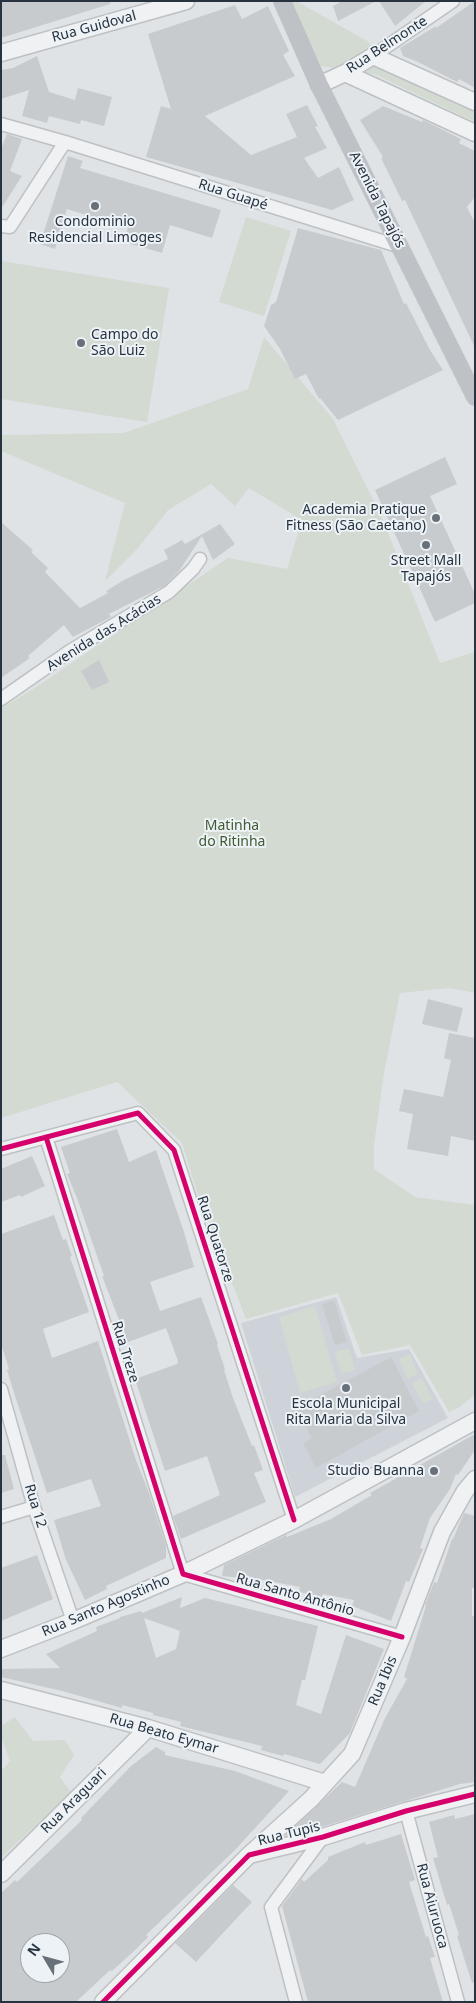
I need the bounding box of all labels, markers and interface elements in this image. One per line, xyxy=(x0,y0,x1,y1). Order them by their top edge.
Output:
street label: Rua Guidoval xyxy=(50,8,138,46)
street label: Rua Belmonte xyxy=(344,13,430,77)
street label: Avenida Tapajós xyxy=(345,149,409,251)
street label: Rua Guapé xyxy=(196,176,270,214)
marker: Condominio Residencial Limoges xyxy=(89,200,101,212)
place label: Condominio Residencial Limoges xyxy=(28,214,162,246)
place label: Campo do São Luiz xyxy=(91,327,159,360)
marker: Campo do São Luiz xyxy=(75,337,87,349)
place label: Academia Pratique Fitness (São Caetano) xyxy=(286,502,426,534)
marker: Academia Pratique Fitness (São Caetano) xyxy=(430,512,442,524)
marker: Street Mall Tapajós xyxy=(420,539,432,551)
place label: Street Mall Tapajós xyxy=(391,553,461,586)
street label: Avenida das Acácias xyxy=(44,591,164,675)
park label: Matinha do Ritinha xyxy=(199,818,265,850)
street label: Rua Quatorze xyxy=(193,1194,237,1284)
street label: Rua Treze xyxy=(108,1319,142,1385)
marker: Escola Municipal Rita Maria da Silva xyxy=(340,1382,352,1394)
place label: Escola Municipal Rita Maria da Silva xyxy=(286,1396,406,1428)
place label: Studio Buanna xyxy=(328,1463,424,1479)
marker: Studio Buanna xyxy=(428,1465,440,1477)
street label: Rua 12 xyxy=(20,1482,50,1530)
street label: Rua Santo Antônio xyxy=(234,1570,356,1620)
street label: Rua Santo Agostinho xyxy=(39,1571,173,1641)
street label: Rua Ibis xyxy=(365,1654,401,1708)
street label: Rua Beato Eymar xyxy=(108,1710,220,1758)
street label: Rua Araguari xyxy=(38,1765,110,1837)
street label: Rua Tupis xyxy=(256,1818,322,1850)
street label: Rua Aiuruoca xyxy=(413,1862,451,1950)
north arrow xyxy=(20,1933,70,1983)
text: N xyxy=(22,1939,44,1960)

